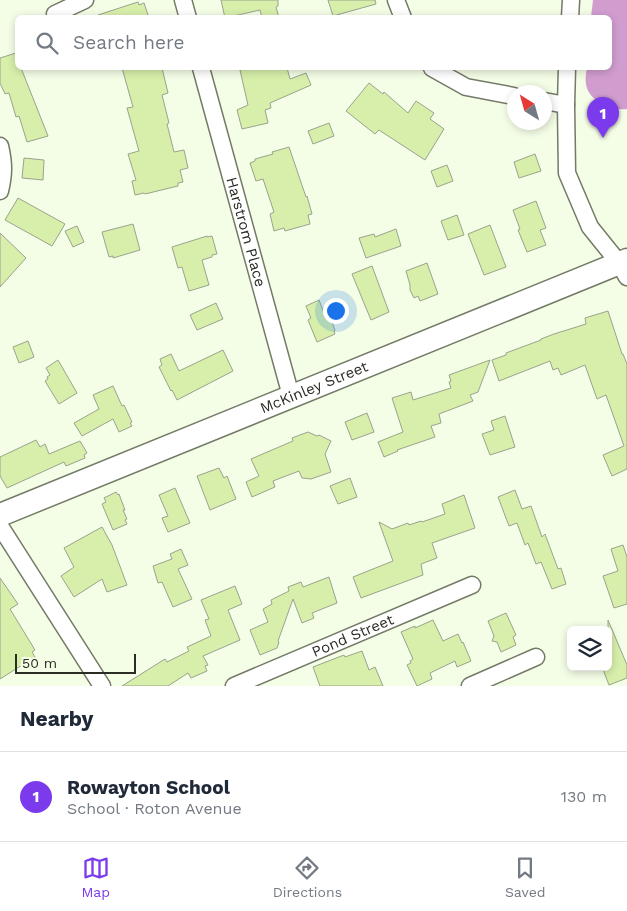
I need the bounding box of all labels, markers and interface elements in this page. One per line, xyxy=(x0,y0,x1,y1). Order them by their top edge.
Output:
search box xyxy=(15,15,612,70)
icon: search xyxy=(33,29,61,57)
text: Search here xyxy=(73,31,184,54)
north arrow xyxy=(507,85,552,130)
pin: 1 xyxy=(587,97,619,138)
street label: Harstrom Place xyxy=(222,175,270,289)
your location xyxy=(323,298,349,324)
street label: McKinley Street xyxy=(257,357,371,417)
street label: Pond Street xyxy=(309,610,397,661)
map controls xyxy=(567,626,612,671)
button: layers xyxy=(567,626,612,671)
scale bar xyxy=(15,651,136,674)
text: 50 m xyxy=(22,655,57,671)
text: Nearby xyxy=(20,706,93,731)
text: Rowayton School xyxy=(67,776,230,799)
text: 1 xyxy=(33,787,39,806)
text: 130 m xyxy=(561,787,607,806)
text: School · Roton Avenue xyxy=(67,799,242,818)
tab: Map xyxy=(81,854,110,900)
tab: Directions xyxy=(273,854,342,900)
tab: Saved xyxy=(505,854,546,900)

